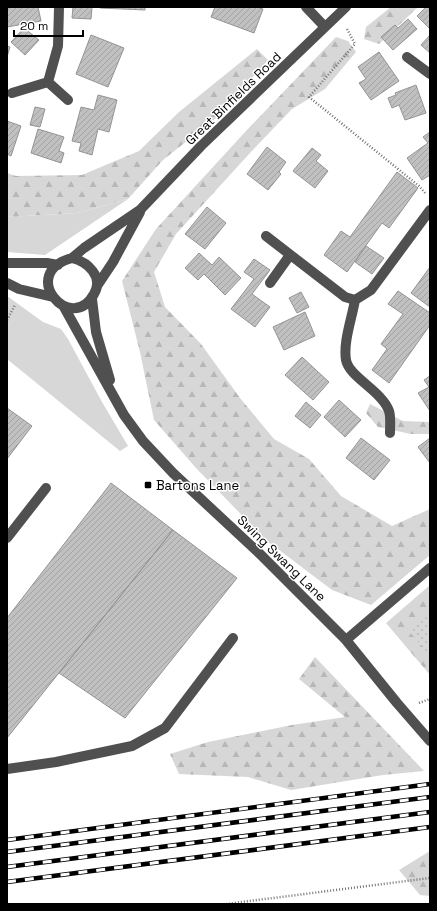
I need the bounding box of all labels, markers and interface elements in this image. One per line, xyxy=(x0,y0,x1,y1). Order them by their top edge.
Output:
scale bar xyxy=(14,12,83,38)
text: 20 m xyxy=(20,18,48,34)
street label: Great Binfields Road xyxy=(182,48,285,149)
place label: Bartons Lane xyxy=(156,477,239,494)
marker: Bartons Lane xyxy=(143,480,153,490)
street label: Swing Swang Lane xyxy=(234,512,330,605)

